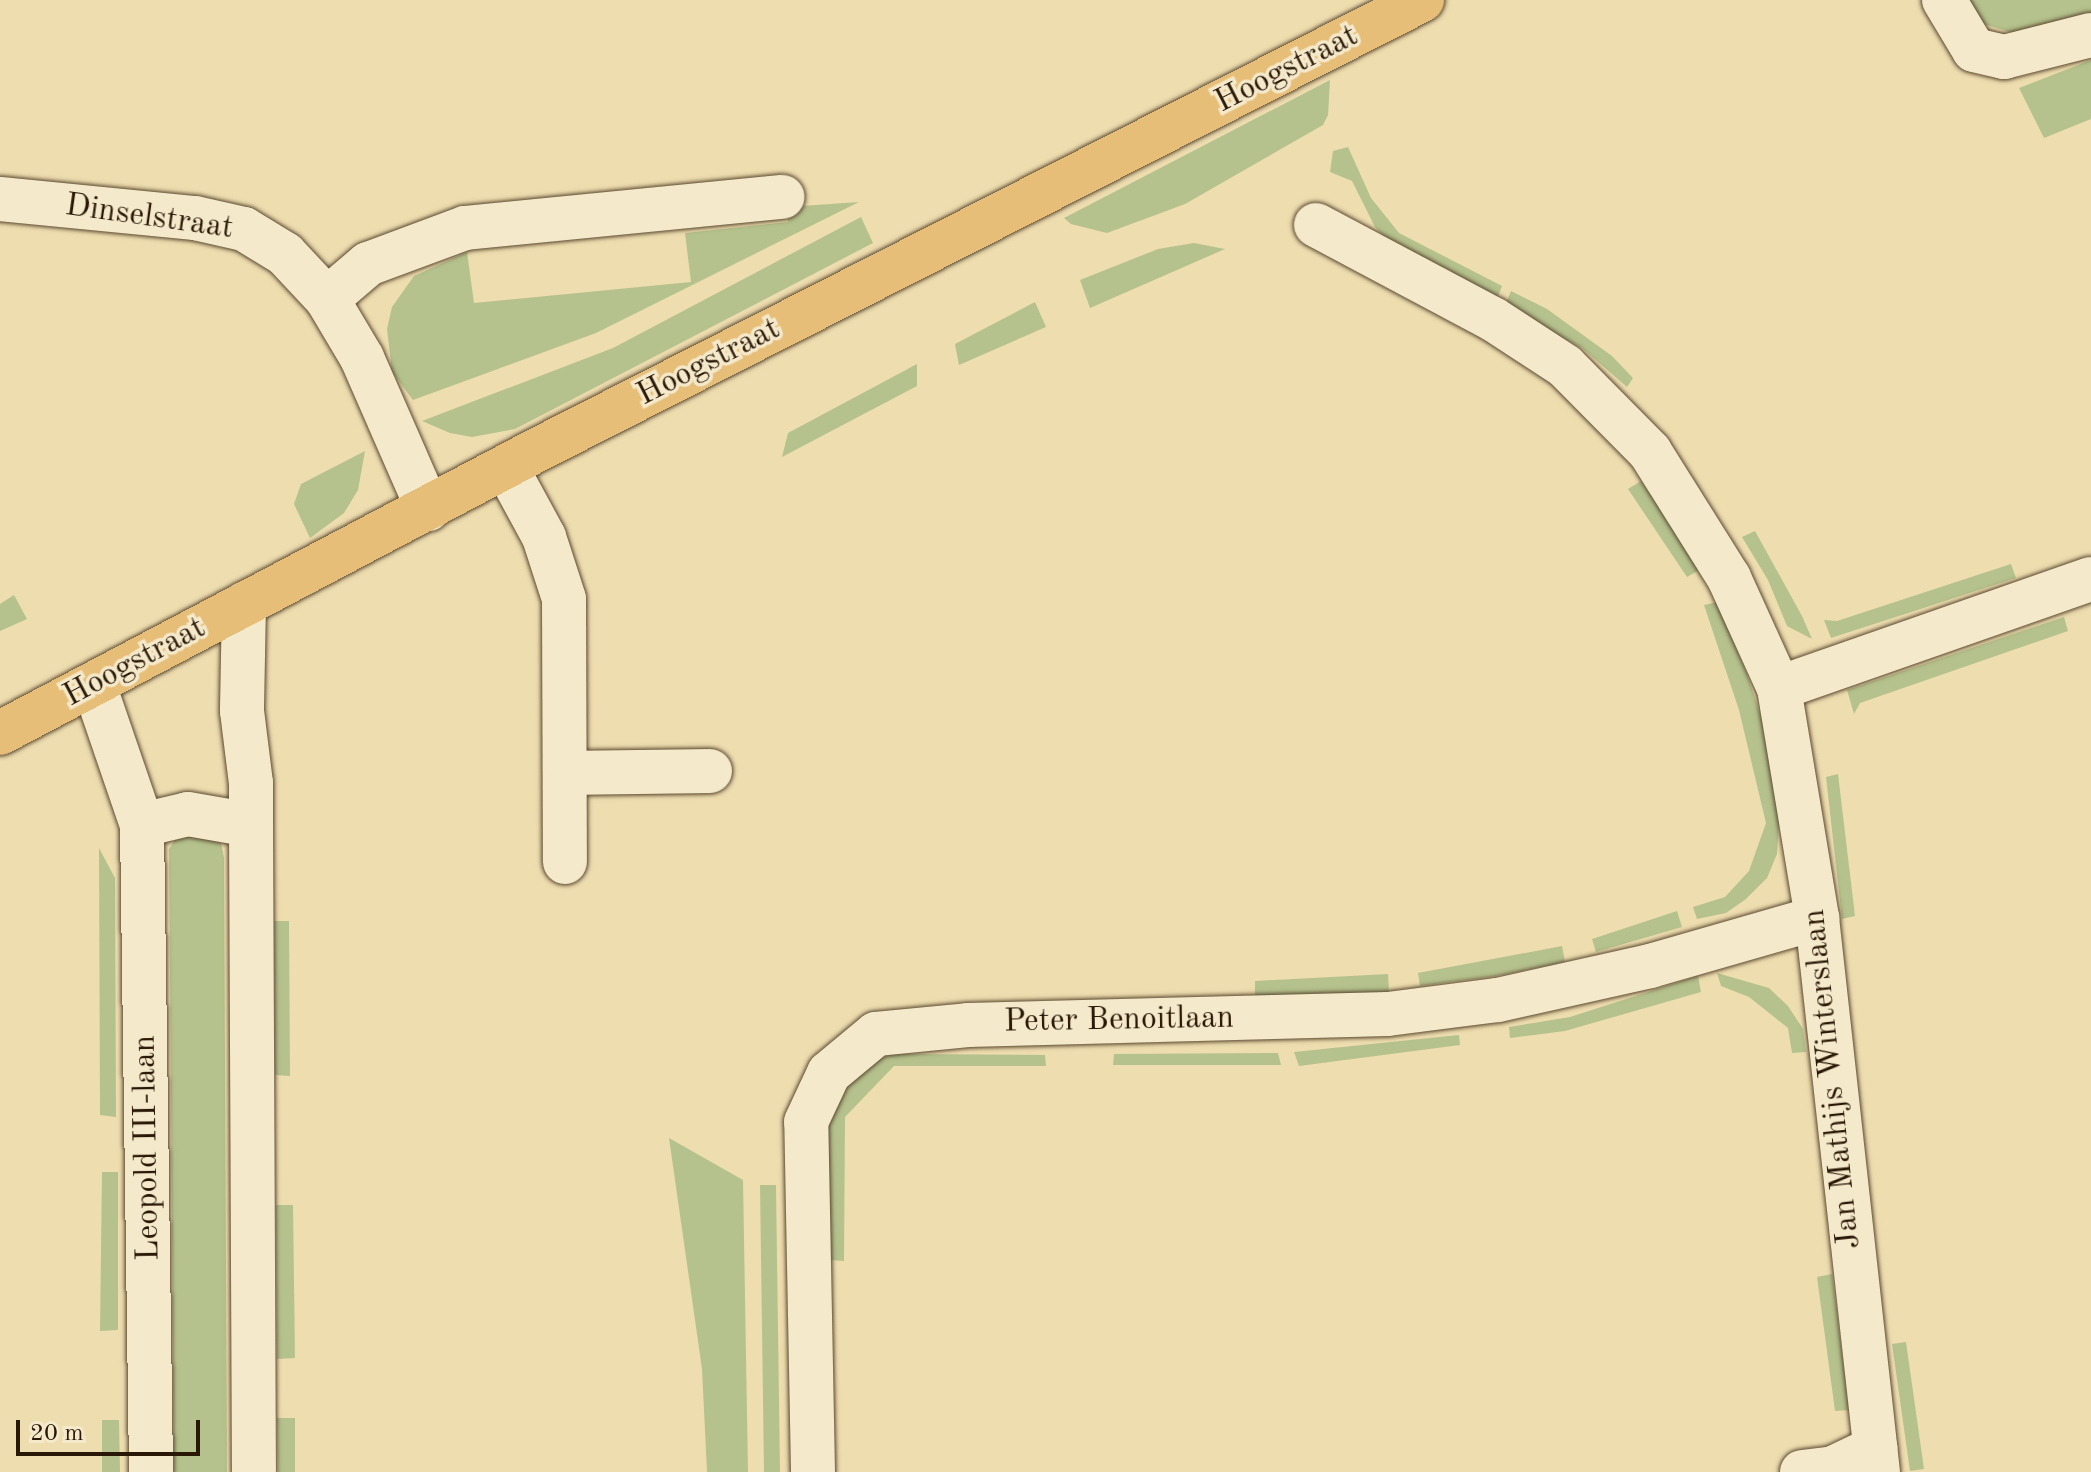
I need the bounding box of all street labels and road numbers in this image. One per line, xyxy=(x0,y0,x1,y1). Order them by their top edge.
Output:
street label: Hoogstraat xyxy=(1209,18,1365,122)
street label: Dinselstraat xyxy=(63,187,235,249)
street label: Hoogstraat xyxy=(631,311,787,415)
street label: Hoogstraat xyxy=(57,610,213,716)
street label: Jan Mathijs Winterslaan xyxy=(1796,907,1870,1251)
street label: Peter Benoitlaan xyxy=(1004,1000,1234,1042)
street label: Leopold III-laan xyxy=(127,1035,169,1261)

